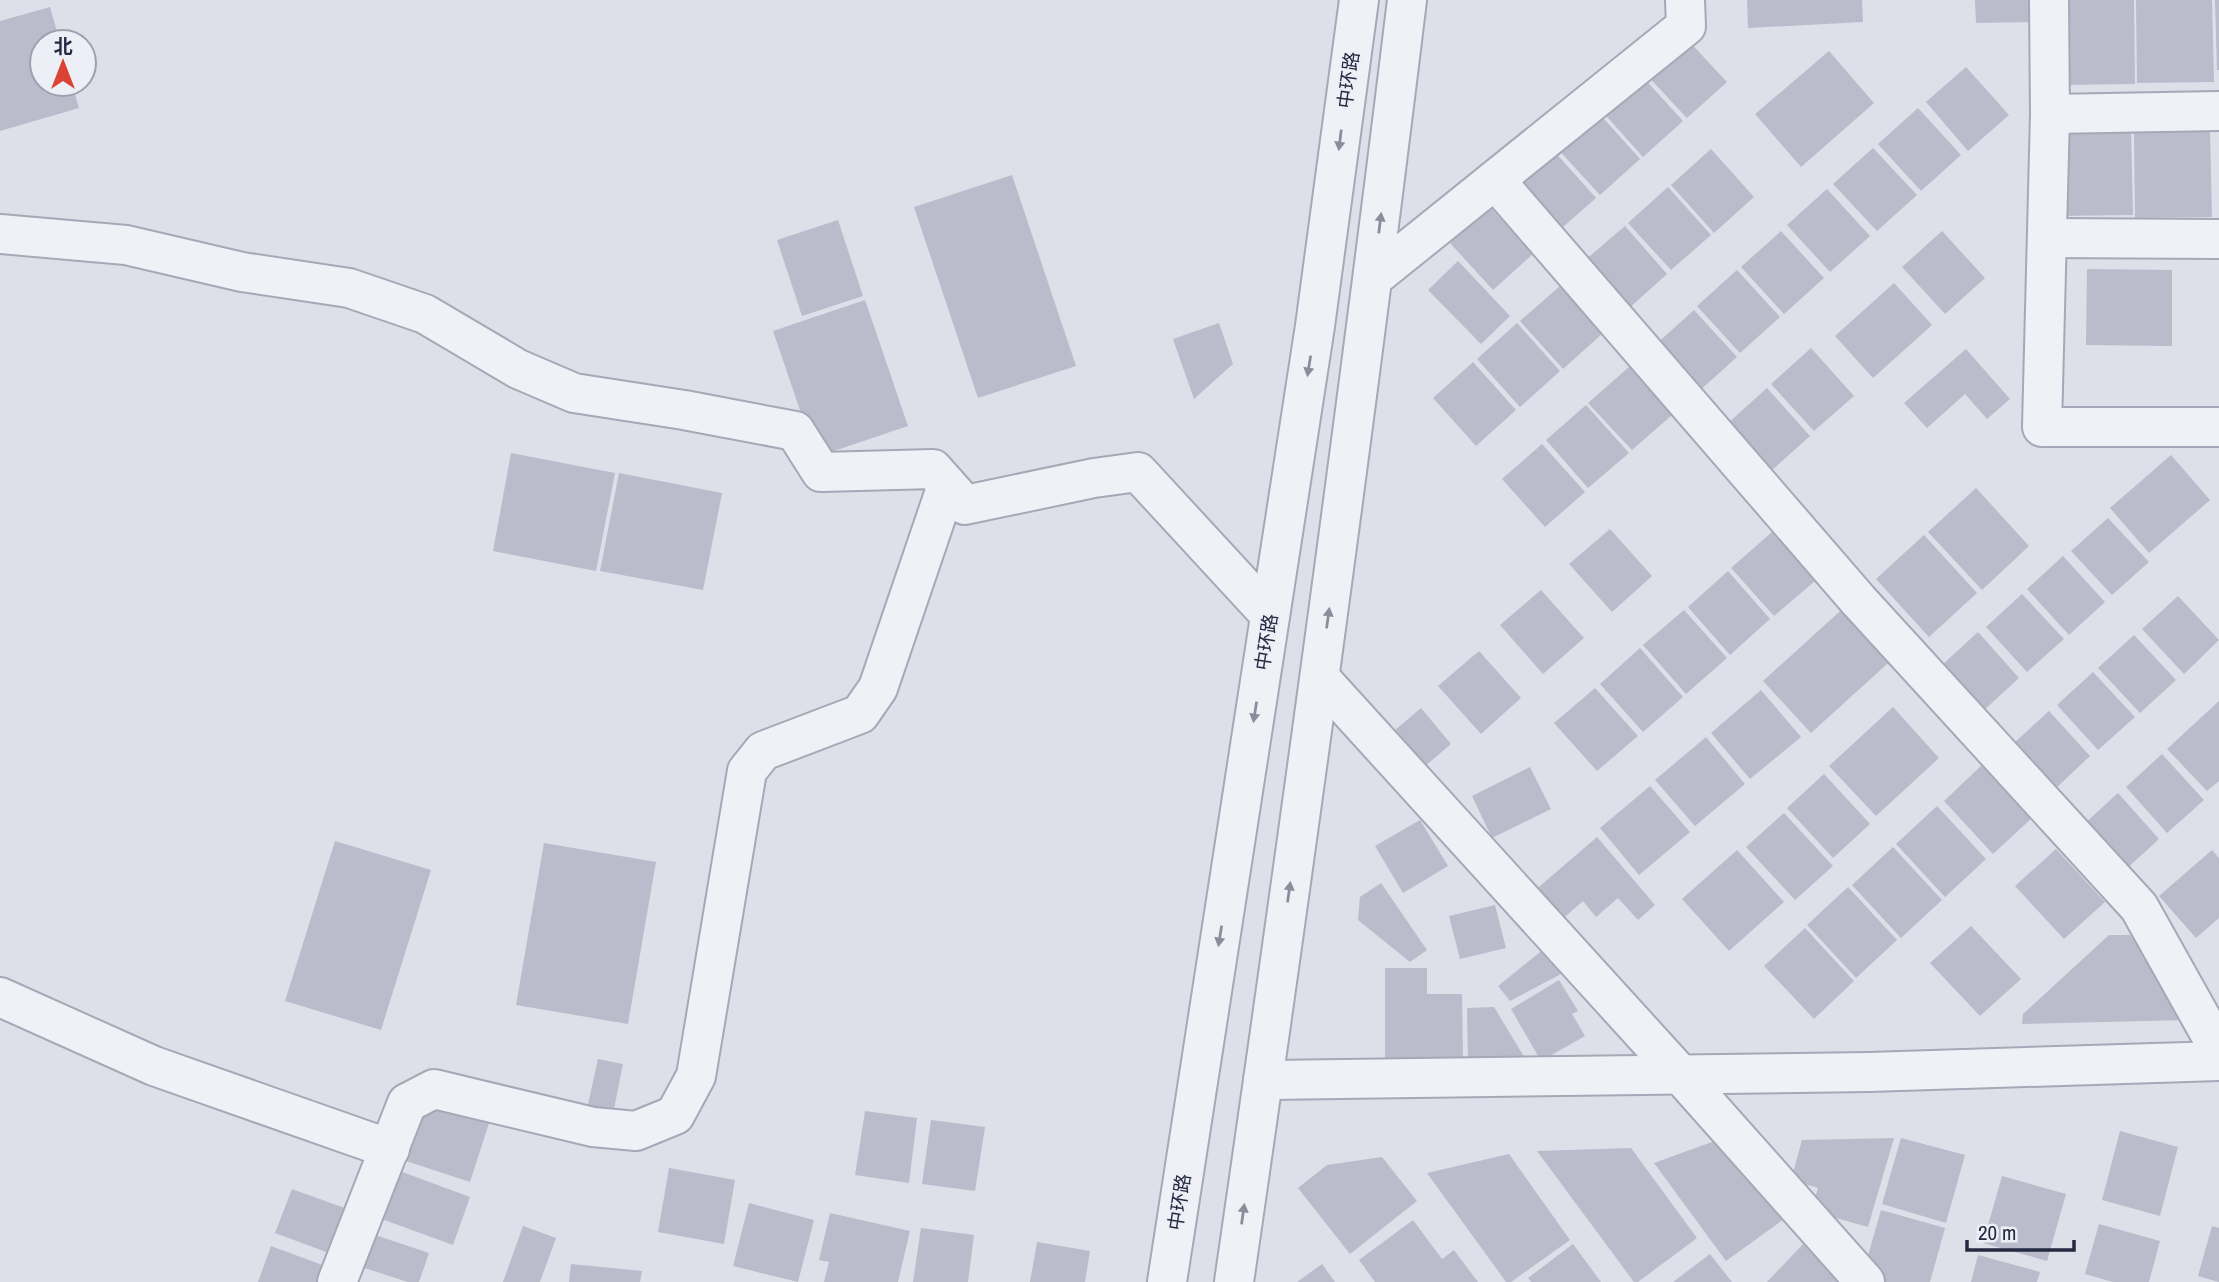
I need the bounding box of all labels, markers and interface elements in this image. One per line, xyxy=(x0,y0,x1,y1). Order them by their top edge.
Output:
north arrow xyxy=(28,28,98,98)
text: 北 xyxy=(53,33,73,59)
street label: 中环路 xyxy=(1331,50,1365,110)
one-way arrow xyxy=(1334,130,1345,152)
one-way arrow xyxy=(1375,212,1386,234)
one-way arrow xyxy=(1303,355,1314,377)
one-way arrow xyxy=(1322,607,1333,629)
street label: 中环路 xyxy=(1249,612,1283,672)
one-way arrow xyxy=(1250,701,1261,723)
one-way arrow xyxy=(1284,881,1295,903)
one-way arrow xyxy=(1215,926,1226,948)
street label: 中环路 xyxy=(1162,1172,1196,1232)
one-way arrow xyxy=(1238,1203,1249,1225)
scale bar xyxy=(1967,1208,2074,1252)
text: 20 m xyxy=(1978,1218,2016,1247)

